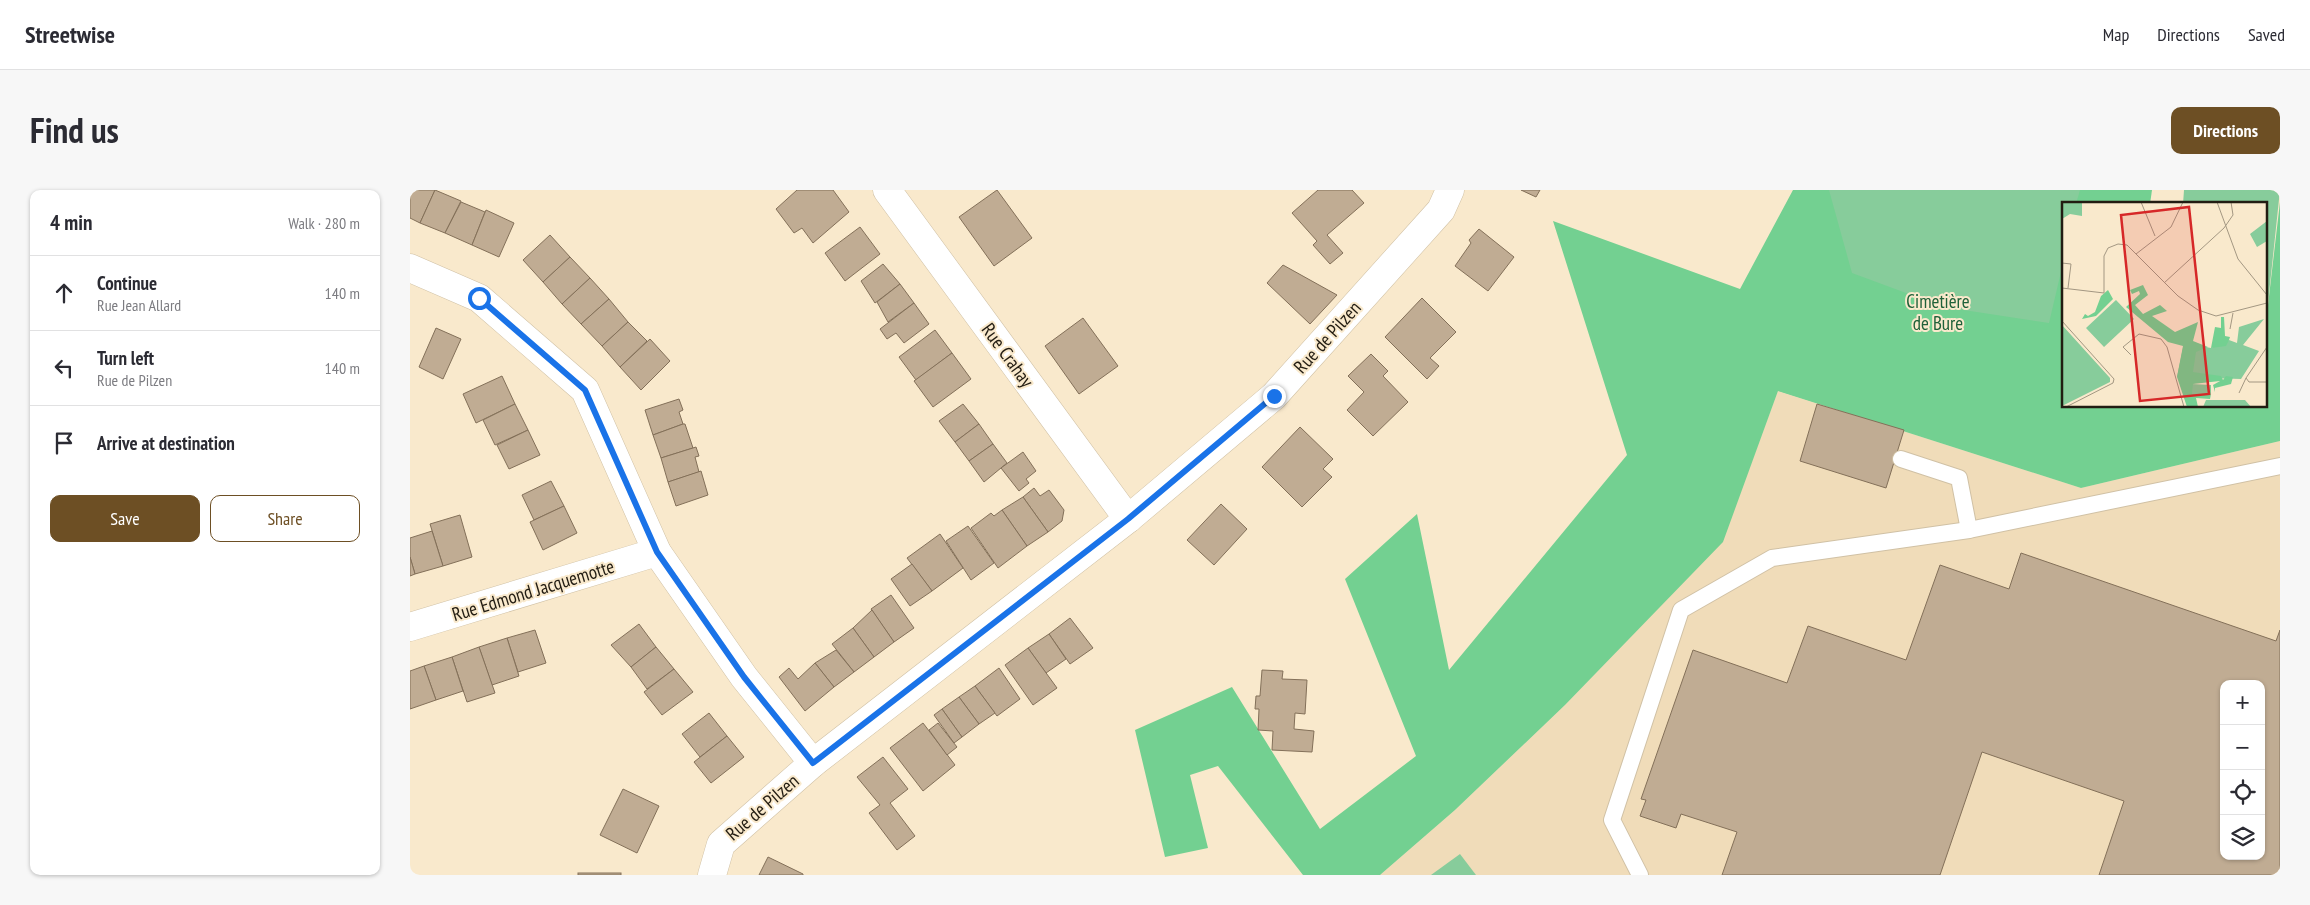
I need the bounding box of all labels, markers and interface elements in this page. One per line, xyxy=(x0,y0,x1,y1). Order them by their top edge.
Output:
text: Streetwise xyxy=(25,19,115,50)
text: Map xyxy=(2103,23,2129,46)
text: Directions xyxy=(2157,23,2220,46)
text: Saved xyxy=(2248,23,2285,46)
text: Find us xyxy=(30,107,119,153)
button: Directions xyxy=(2171,107,2280,154)
inset map xyxy=(2062,202,2268,408)
text: 4 min xyxy=(50,209,92,236)
text: Walk · 280 m xyxy=(288,213,360,233)
text: Continue xyxy=(97,271,157,295)
icon: ahead xyxy=(50,279,78,307)
text: 140 m xyxy=(325,283,360,303)
route start xyxy=(468,287,491,310)
park label: Cimetière de Bure xyxy=(1906,289,1970,335)
text: Rue Jean Allard xyxy=(97,295,181,315)
street label: Rue de Pilzen xyxy=(1288,296,1366,378)
street label: Rue Crahay xyxy=(977,318,1040,393)
text: Turn left xyxy=(97,346,154,370)
icon: left xyxy=(50,354,78,382)
text: 140 m xyxy=(325,358,360,378)
text: Rue de Pilzen xyxy=(97,370,172,390)
route end xyxy=(1263,385,1286,408)
icon: arrive xyxy=(50,429,78,457)
text: Arrive at destination xyxy=(97,431,235,455)
button: Save xyxy=(50,495,200,542)
button: Share xyxy=(210,495,360,542)
street label: Rue Edmond Jacquemotte xyxy=(449,554,617,626)
map controls xyxy=(2220,680,2265,860)
button: + xyxy=(2220,680,2265,725)
button: − xyxy=(2220,725,2265,770)
street label: Rue de Pilzen xyxy=(720,769,804,845)
button: locate xyxy=(2220,770,2265,815)
button: layers xyxy=(2220,815,2265,860)

